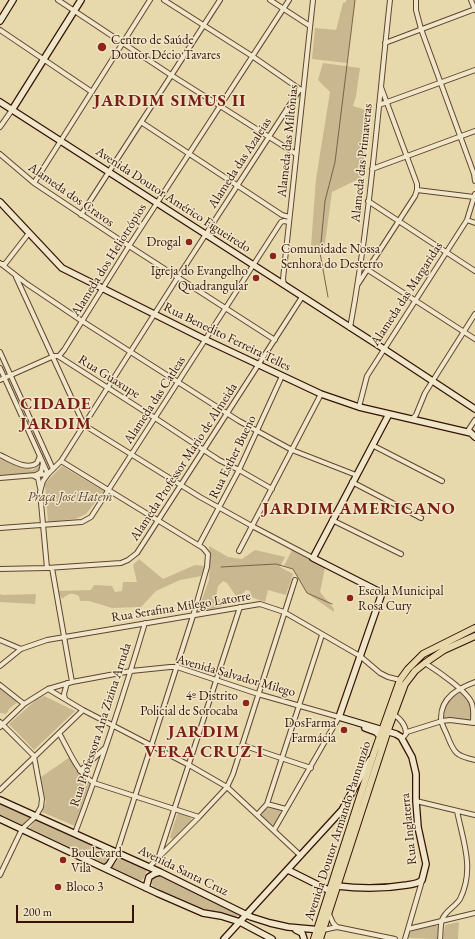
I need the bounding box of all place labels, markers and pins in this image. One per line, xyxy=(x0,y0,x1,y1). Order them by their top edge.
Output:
place label: Centro de Saúde Doutor Décio Tavares xyxy=(111,32,220,63)
marker: Centro de Saúde Doutor Décio Tavares xyxy=(96,41,108,53)
place label: Drogal xyxy=(146,234,181,250)
marker: Drogal xyxy=(184,237,194,247)
place label: Comunidade Nossa Senhora do Desterro xyxy=(281,241,383,272)
marker: Comunidade Nossa Senhora do Desterro xyxy=(268,251,278,261)
place label: Igreja do Evangelho Quadrangular xyxy=(151,263,248,294)
marker: Igreja do Evangelho Quadrangular xyxy=(251,273,261,283)
place label: Escola Municipal Rosa Cury xyxy=(358,583,444,614)
marker: Escola Municipal Rosa Cury xyxy=(345,593,355,603)
place label: 4º Distrito Policial de Sorocaba xyxy=(140,688,238,719)
marker: 4º Distrito Policial de Sorocaba xyxy=(241,698,251,708)
place label: DosFarma Farmácia xyxy=(284,715,336,746)
marker: DosFarma Farmácia xyxy=(339,725,349,735)
place label: Boulevard Vila xyxy=(71,845,122,876)
marker: Boulevard Vila xyxy=(58,855,68,865)
place label: Bloco 3 xyxy=(66,879,103,895)
marker: Bloco 3 xyxy=(53,882,63,892)

